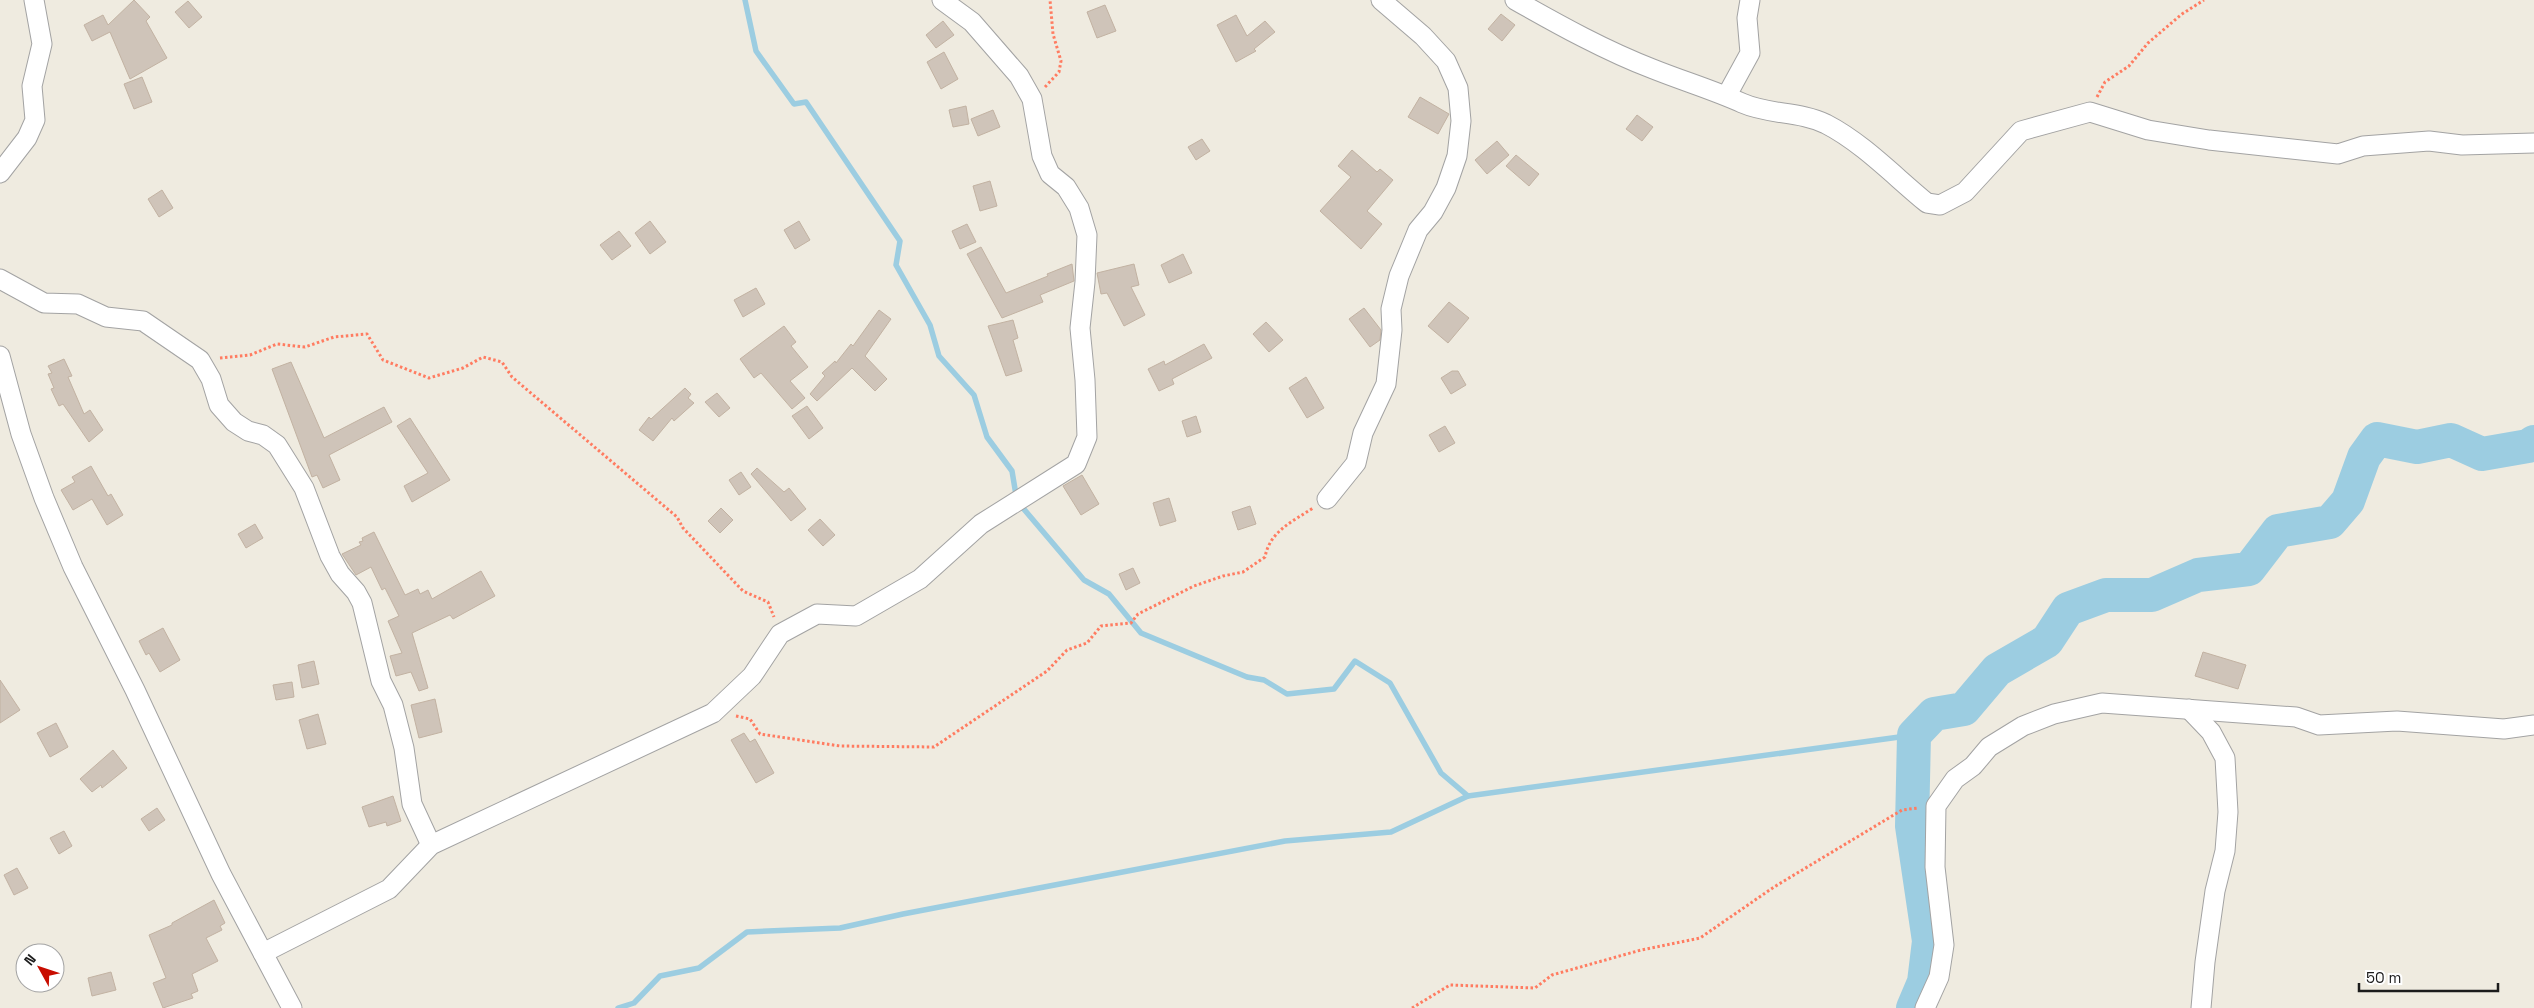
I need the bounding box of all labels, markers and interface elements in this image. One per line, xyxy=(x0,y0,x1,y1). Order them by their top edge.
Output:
north arrow xyxy=(15,943,65,993)
text: N xyxy=(20,950,40,969)
scale bar xyxy=(2359,960,2498,992)
text: 50 m xyxy=(2366,968,2401,987)

